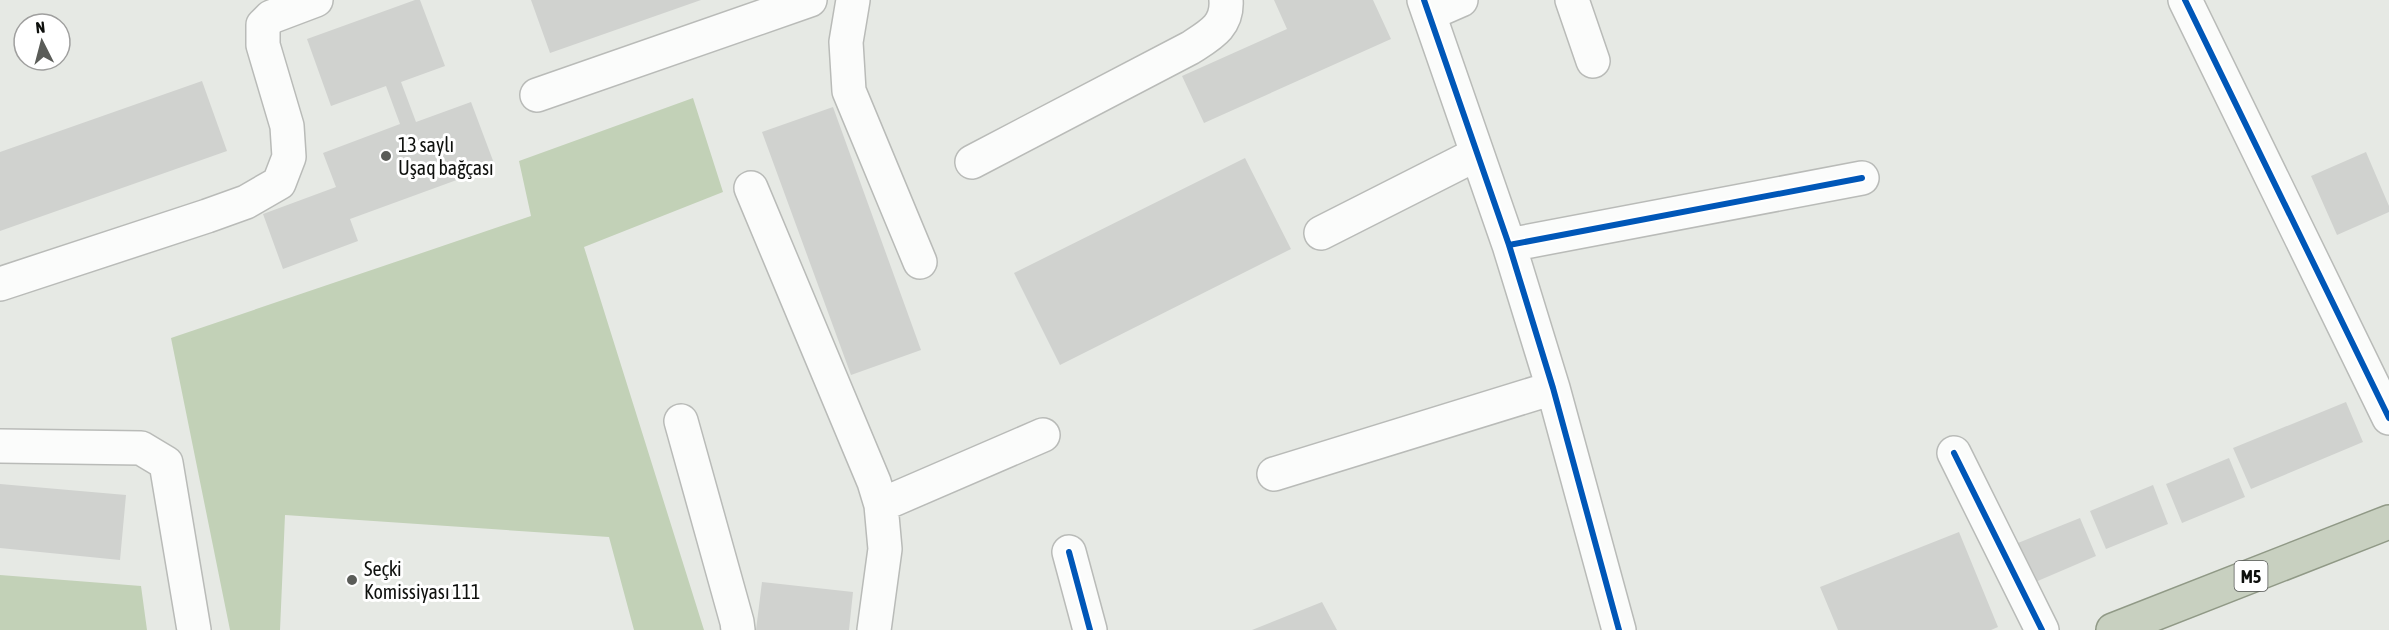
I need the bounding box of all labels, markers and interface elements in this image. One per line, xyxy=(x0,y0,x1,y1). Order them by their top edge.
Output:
north arrow xyxy=(12,12,72,72)
text: N xyxy=(35,18,46,37)
place label: 13 saylı Uşaq bağçası xyxy=(398,133,494,179)
marker: 13 saylı Uşaq bağçası xyxy=(379,149,393,163)
place label: Seçki Komissiyası 111 xyxy=(364,557,480,603)
road number: M5 xyxy=(2234,561,2268,591)
marker: Seçki Komissiyası 111 xyxy=(345,573,359,587)

